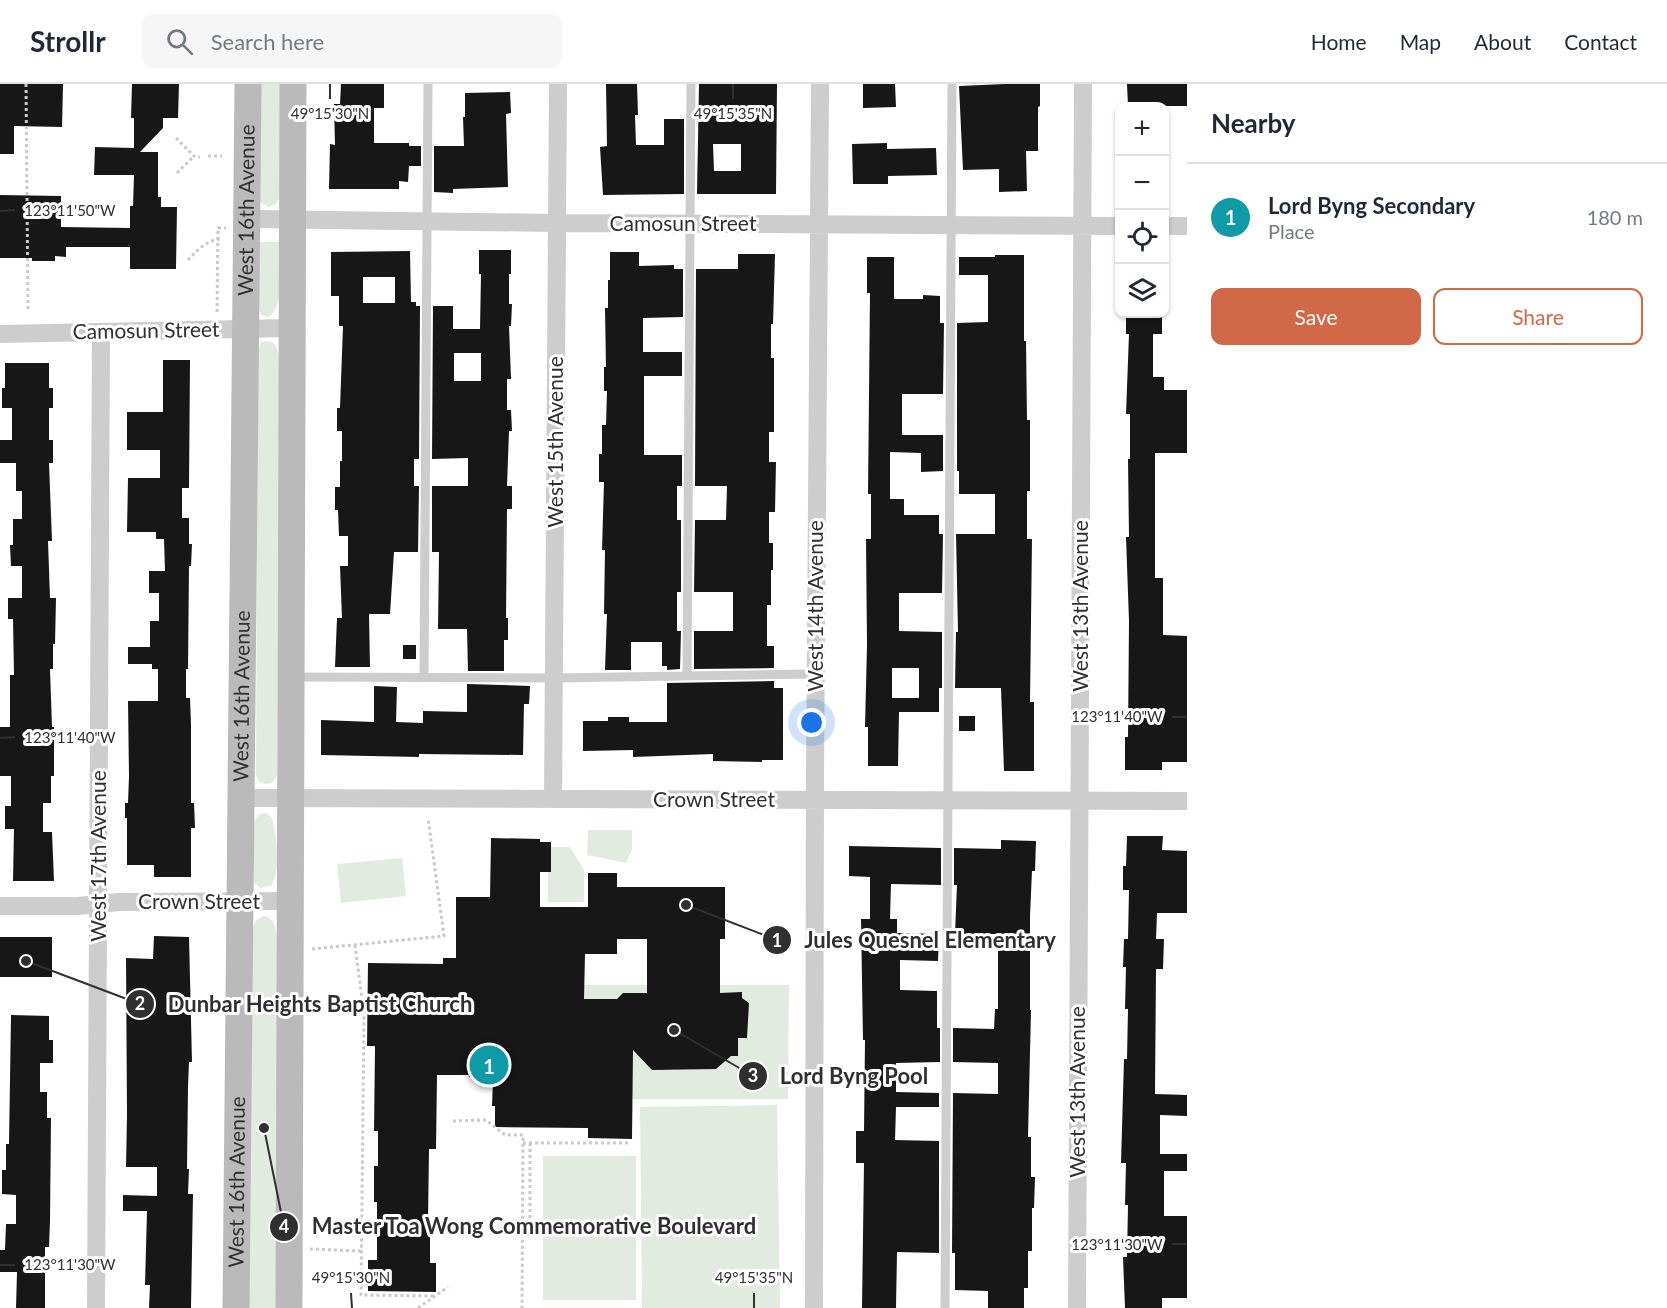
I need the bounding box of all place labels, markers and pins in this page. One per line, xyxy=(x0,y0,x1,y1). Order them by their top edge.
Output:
callout: Jules Quesnel Elementary xyxy=(762,920,1068,960)
callout: Dunbar Heights Baptist Church xyxy=(125,984,484,1024)
pin: 1 xyxy=(470,1042,508,1088)
callout: Lord Byng Pool xyxy=(738,1056,940,1096)
callout: Master Toa Wong Commemorative Boulevard xyxy=(269,1207,769,1247)

